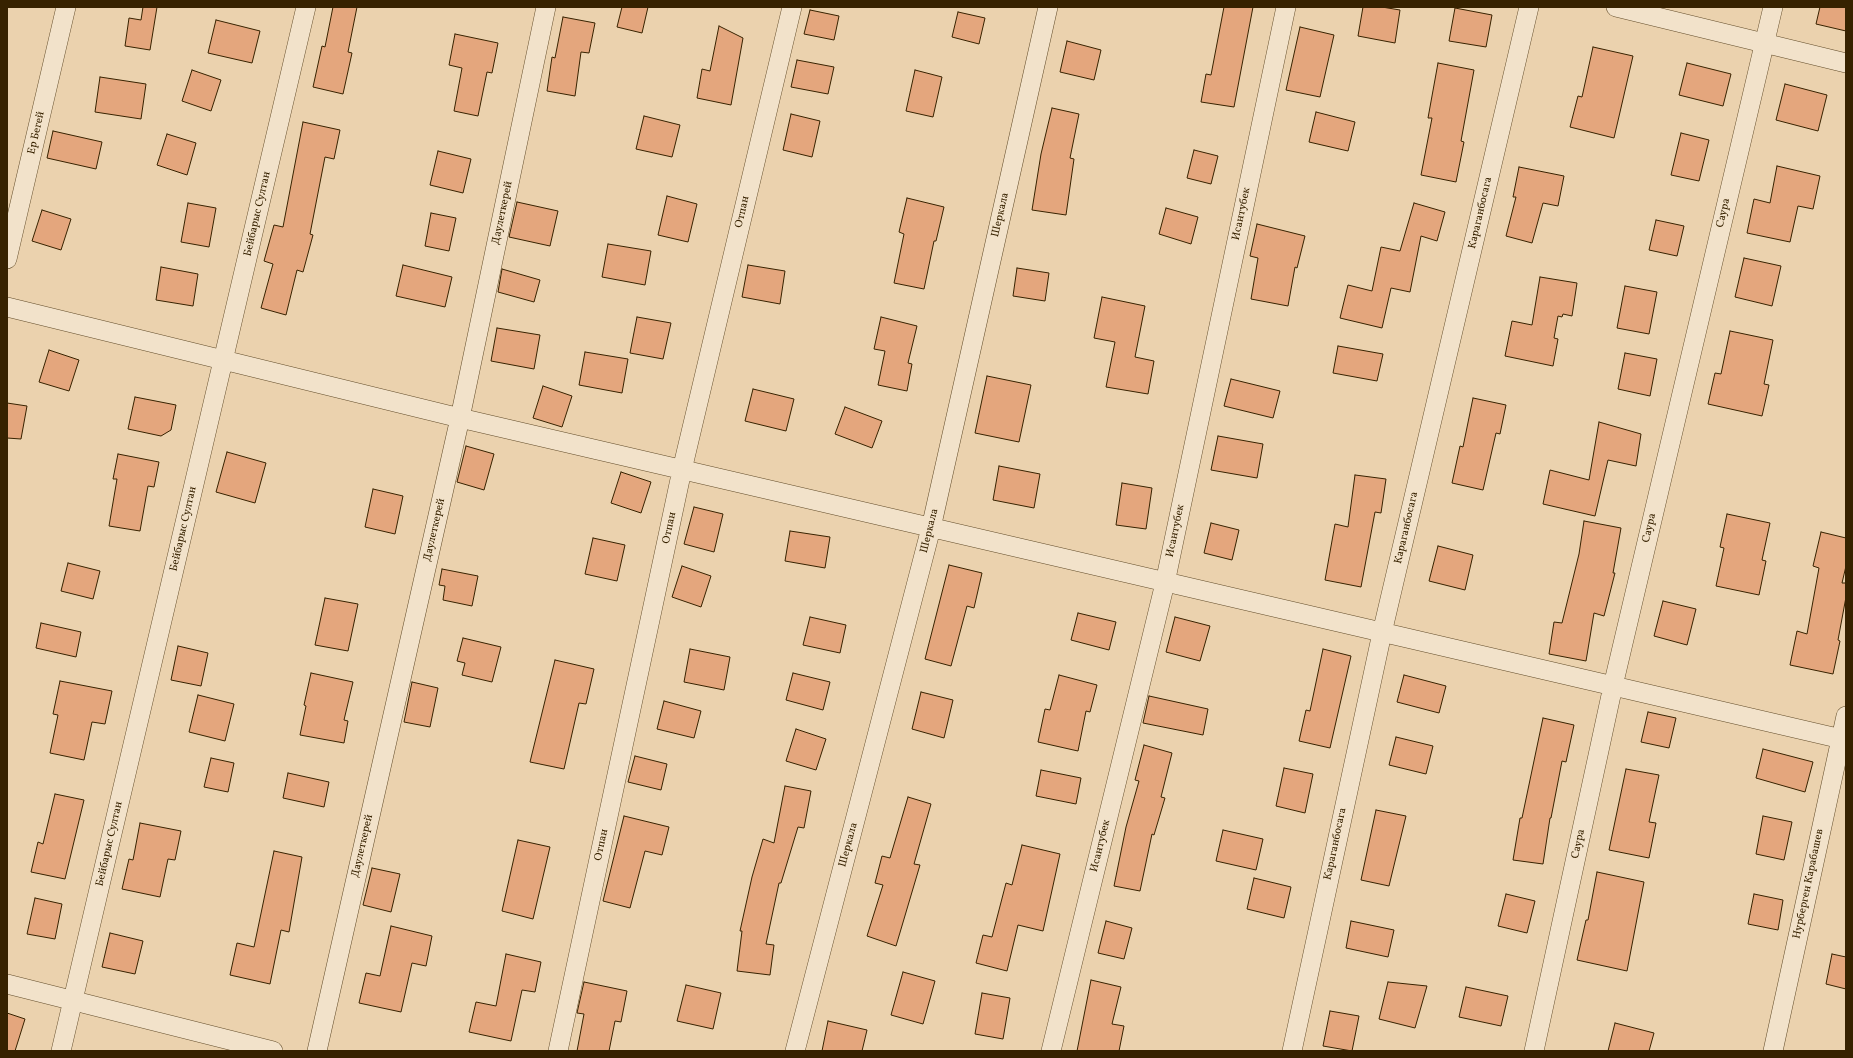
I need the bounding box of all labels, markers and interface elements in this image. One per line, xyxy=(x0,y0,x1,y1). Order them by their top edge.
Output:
street label: Ер Бегей xyxy=(26,110,48,156)
street label: Бейбарыс Султан xyxy=(242,170,274,258)
street label: Караганбосага xyxy=(1466,176,1496,250)
street label: Даулеткерей xyxy=(490,180,516,246)
street label: Исантубек xyxy=(1230,186,1254,242)
street label: Шеркала xyxy=(989,191,1013,239)
street label: Отпан xyxy=(733,195,753,229)
street label: Саура xyxy=(1714,197,1734,229)
street label: Бейбарыс Султан xyxy=(168,485,200,573)
street label: Караганбосага xyxy=(1392,491,1422,565)
street label: Даулеткерей xyxy=(421,497,449,563)
street label: Исантубек xyxy=(1164,503,1188,559)
street label: Шеркала xyxy=(918,507,942,555)
street label: Отпан xyxy=(660,511,680,545)
street label: Саура xyxy=(1640,512,1660,544)
street label: Бейбарыс Султан xyxy=(94,800,126,888)
street label: Караганбосага xyxy=(1322,807,1350,881)
street label: Даулеткерей xyxy=(349,813,377,879)
street label: Исантубек xyxy=(1088,818,1114,874)
street label: Шеркала xyxy=(837,821,861,869)
street label: Отпан xyxy=(592,828,612,862)
street label: Саура xyxy=(1569,828,1589,860)
street label: Нурберген Карабашев xyxy=(1791,828,1827,940)

